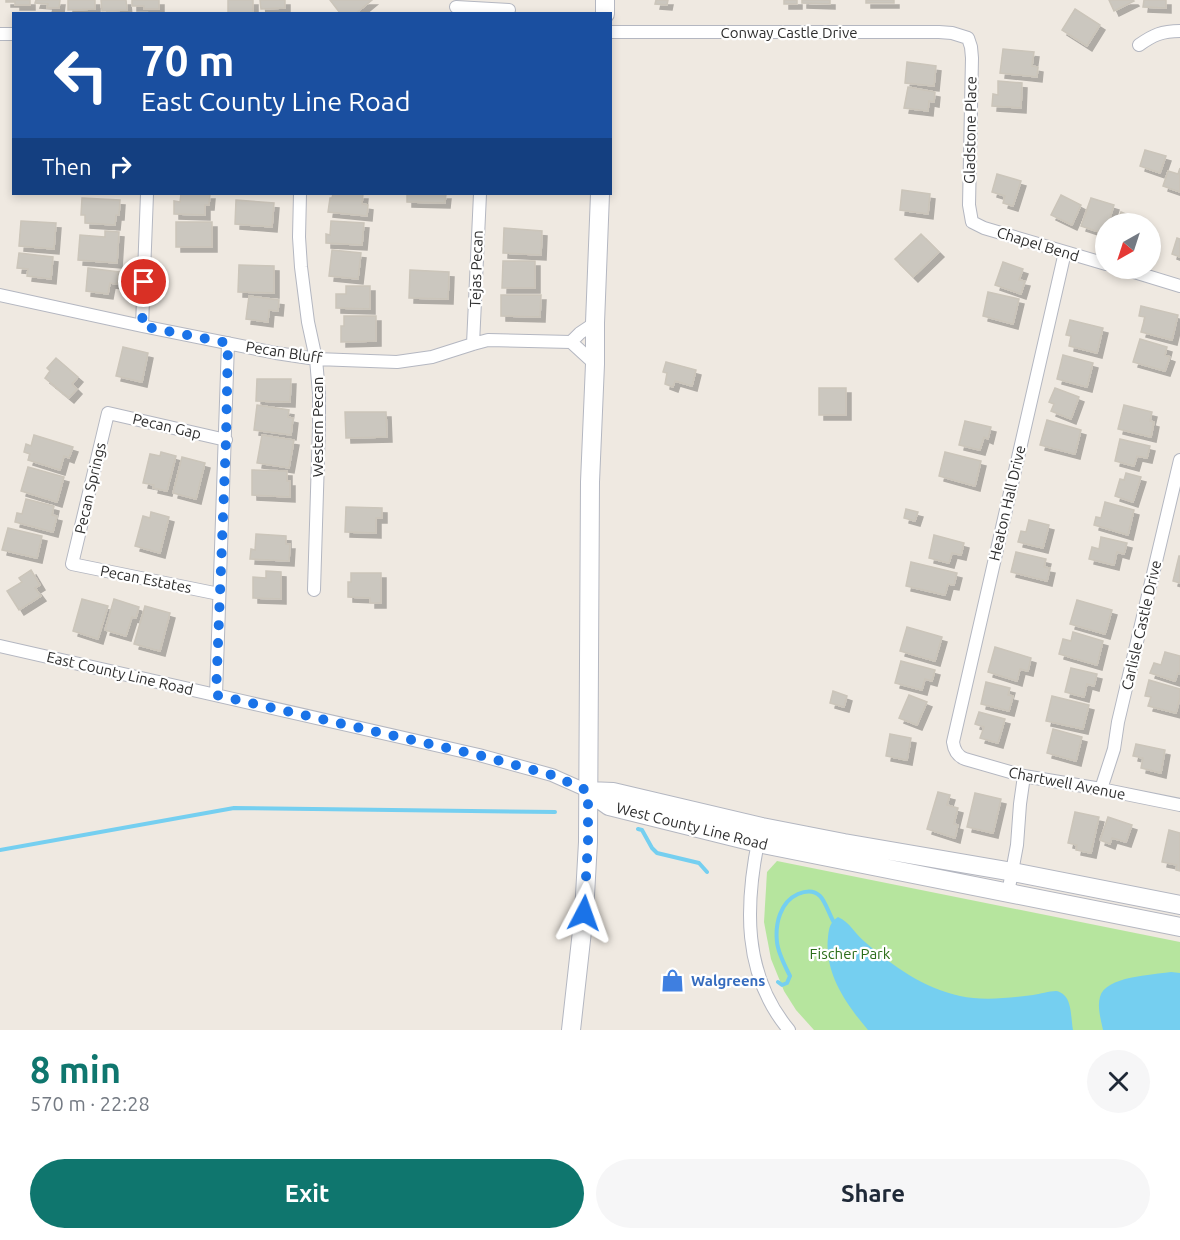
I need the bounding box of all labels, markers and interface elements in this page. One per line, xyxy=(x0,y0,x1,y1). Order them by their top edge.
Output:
street label: Conway Castle Drive xyxy=(721,24,857,41)
icon: left xyxy=(42,36,120,114)
text: 70 m xyxy=(141,37,235,84)
street label: Gladstone Place xyxy=(961,76,979,184)
text: East County Line Road xyxy=(141,86,411,116)
icon: right xyxy=(104,150,137,183)
text: Then xyxy=(42,154,92,179)
north arrow xyxy=(1095,213,1161,279)
map controls xyxy=(1095,213,1161,279)
street label: Chapel Bend xyxy=(995,223,1081,265)
street label: Tejas Pecan xyxy=(466,230,486,308)
pin xyxy=(118,256,169,307)
icon: arrive xyxy=(127,265,160,298)
street label: Pecan Bluff xyxy=(245,338,324,367)
street label: Western Pecan xyxy=(309,377,326,477)
street label: Pecan Gap xyxy=(131,410,203,442)
street label: Pecan Springs xyxy=(71,441,109,535)
street label: Heaton Hall Drive xyxy=(985,444,1029,562)
street label: Carlisle Castle Drive xyxy=(1118,558,1164,692)
street label: Pecan Estates xyxy=(99,562,193,596)
street label: East County Line Road xyxy=(45,648,195,698)
street label: Chartwell Avenue xyxy=(1007,763,1127,803)
street label: West County Line Road xyxy=(614,799,770,853)
position arrow xyxy=(552,881,616,945)
park label: Fischer Park xyxy=(810,945,891,962)
shop icon: Walgreens xyxy=(660,967,686,993)
place label: Walgreens xyxy=(691,972,765,989)
text: 8 min xyxy=(30,1049,121,1090)
button: close xyxy=(1087,1050,1150,1113)
text: 570 m · 22:28 xyxy=(30,1092,150,1115)
button: Exit xyxy=(30,1159,584,1228)
button: Share xyxy=(596,1159,1150,1228)

